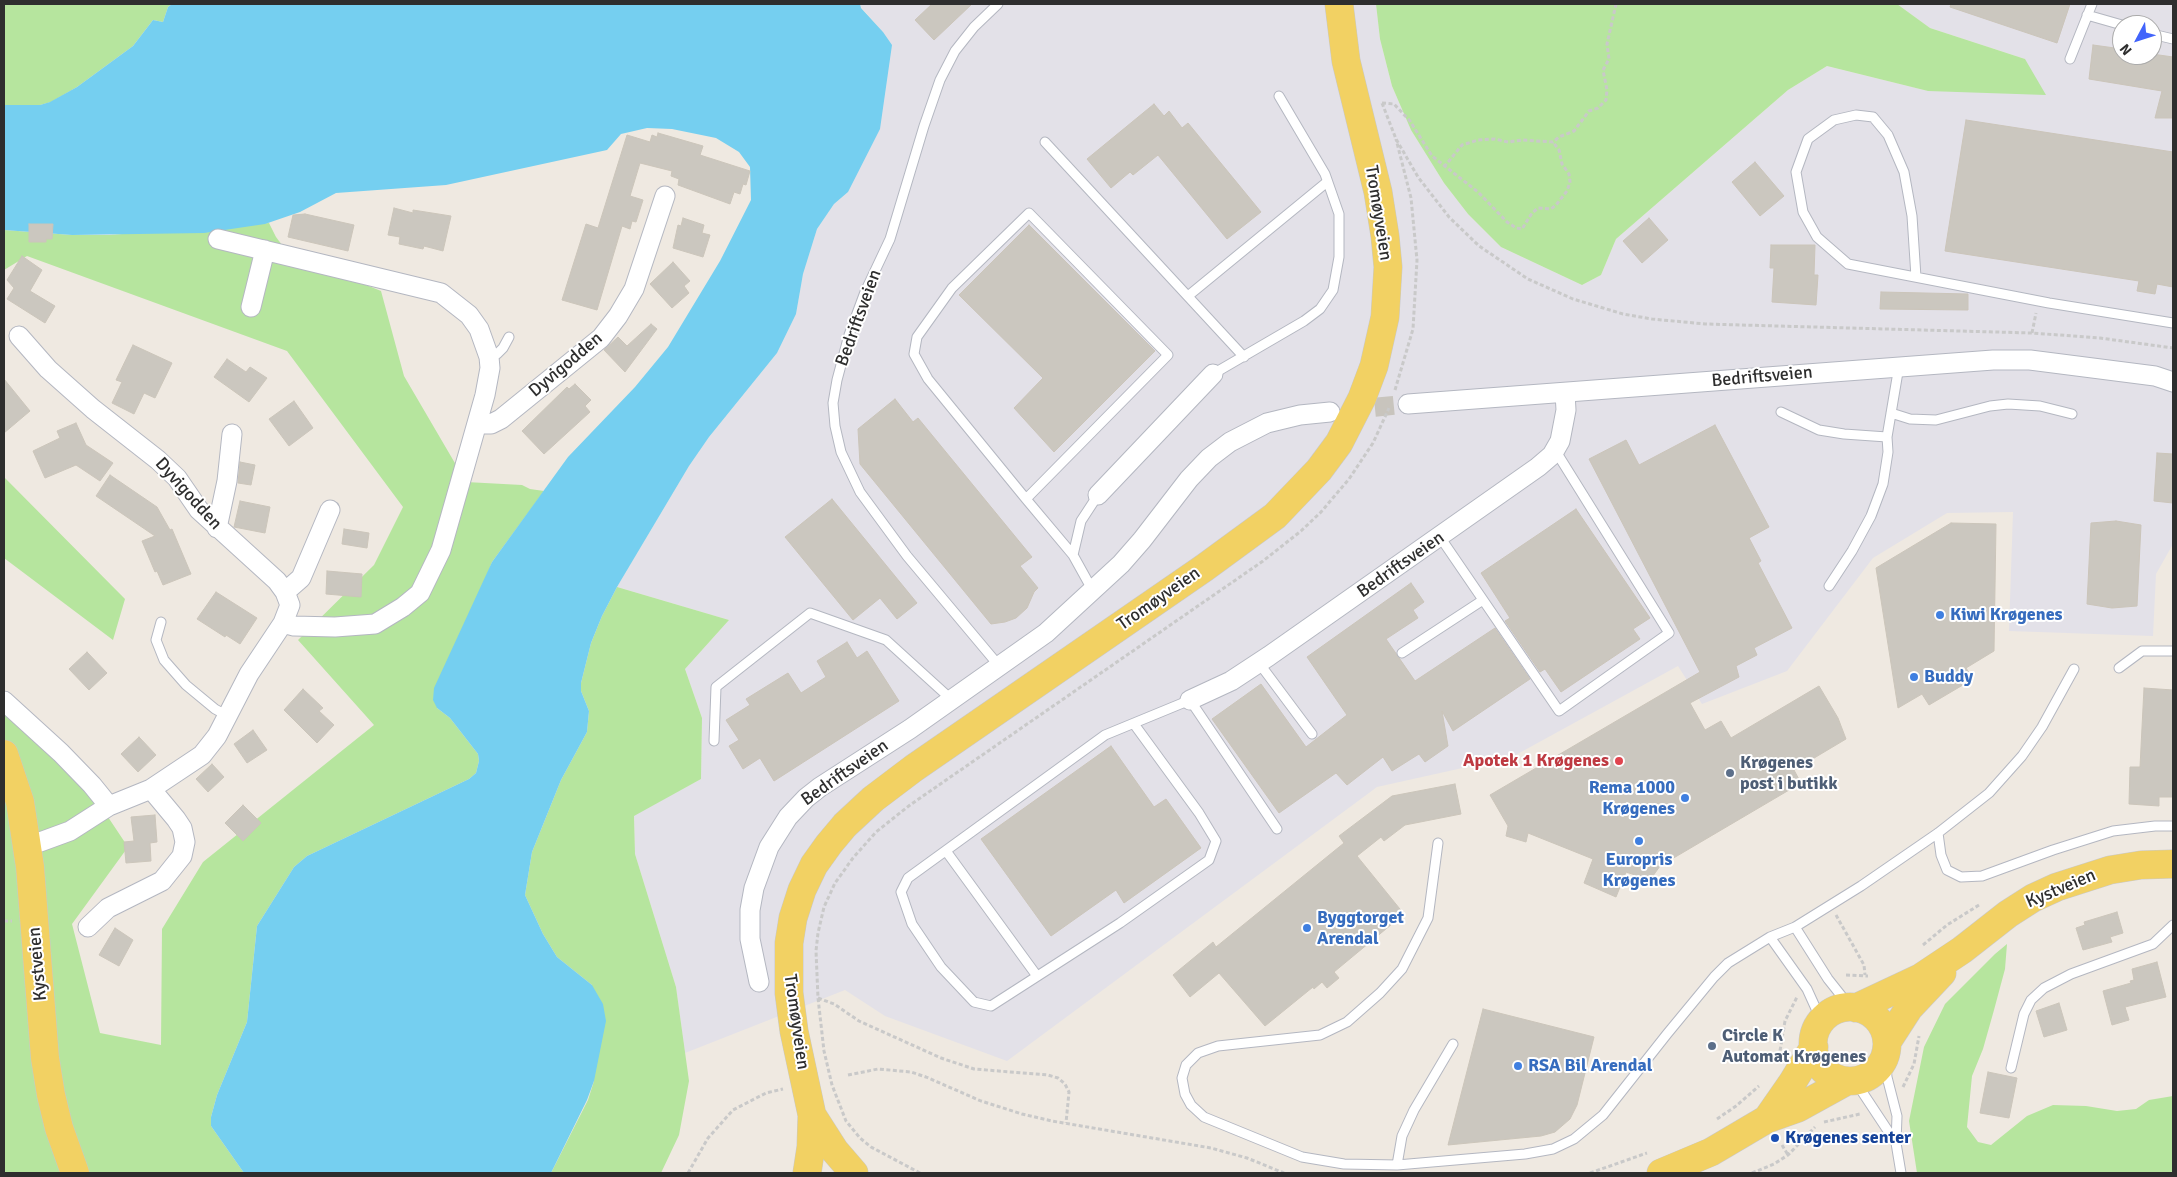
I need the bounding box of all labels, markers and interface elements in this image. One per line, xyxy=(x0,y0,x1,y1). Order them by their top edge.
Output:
north arrow xyxy=(2112,15,2162,65)
text: N xyxy=(2116,40,2136,59)
street label: Tromøyveien xyxy=(1360,164,1396,262)
street label: Bedriftsveien xyxy=(832,267,886,369)
street label: Dyvigodden xyxy=(525,328,607,402)
street label: Bedriftsveien xyxy=(1711,362,1813,392)
street label: Dyvigodden xyxy=(150,453,226,535)
street label: Bedriftsveien xyxy=(1353,527,1449,603)
street label: Tromøyveien xyxy=(1113,563,1205,635)
place label: Kiwi Krøgenes xyxy=(1950,604,2063,626)
marker: Kiwi Krøgenes xyxy=(1934,609,1946,621)
place label: Buddy xyxy=(1924,666,1973,688)
marker: Buddy xyxy=(1908,671,1920,683)
street label: Bedriftsveien xyxy=(797,735,893,811)
place label: Apotek 1 Krøgenes xyxy=(1463,750,1609,772)
place label: Krøgenes post i butikk xyxy=(1740,752,1838,794)
marker: Apotek 1 Krøgenes xyxy=(1613,755,1625,767)
marker: Krøgenes post i butikk xyxy=(1724,767,1736,779)
place label: Rema 1000 Krøgenes xyxy=(1589,777,1675,820)
marker: Rema 1000 Krøgenes xyxy=(1679,792,1691,804)
marker: Europris Krøgenes xyxy=(1633,835,1645,847)
place label: Europris Krøgenes xyxy=(1603,849,1675,892)
street label: Kystveien xyxy=(2023,865,2099,913)
place label: Byggtorget Arendal xyxy=(1317,907,1404,950)
marker: Byggtorget Arendal xyxy=(1301,922,1313,934)
street label: Kystveien xyxy=(24,926,52,1002)
street label: Tromøyveien xyxy=(779,973,813,1071)
place label: Circle K Automat Krøgenes xyxy=(1722,1025,1866,1068)
marker: Circle K Automat Krøgenes xyxy=(1706,1040,1718,1052)
place label: RSA Bil Arendal xyxy=(1528,1055,1652,1077)
marker: RSA Bil Arendal xyxy=(1512,1060,1524,1072)
place label: Krøgenes senter xyxy=(1785,1127,1911,1149)
marker: Krøgenes senter xyxy=(1769,1132,1781,1144)

